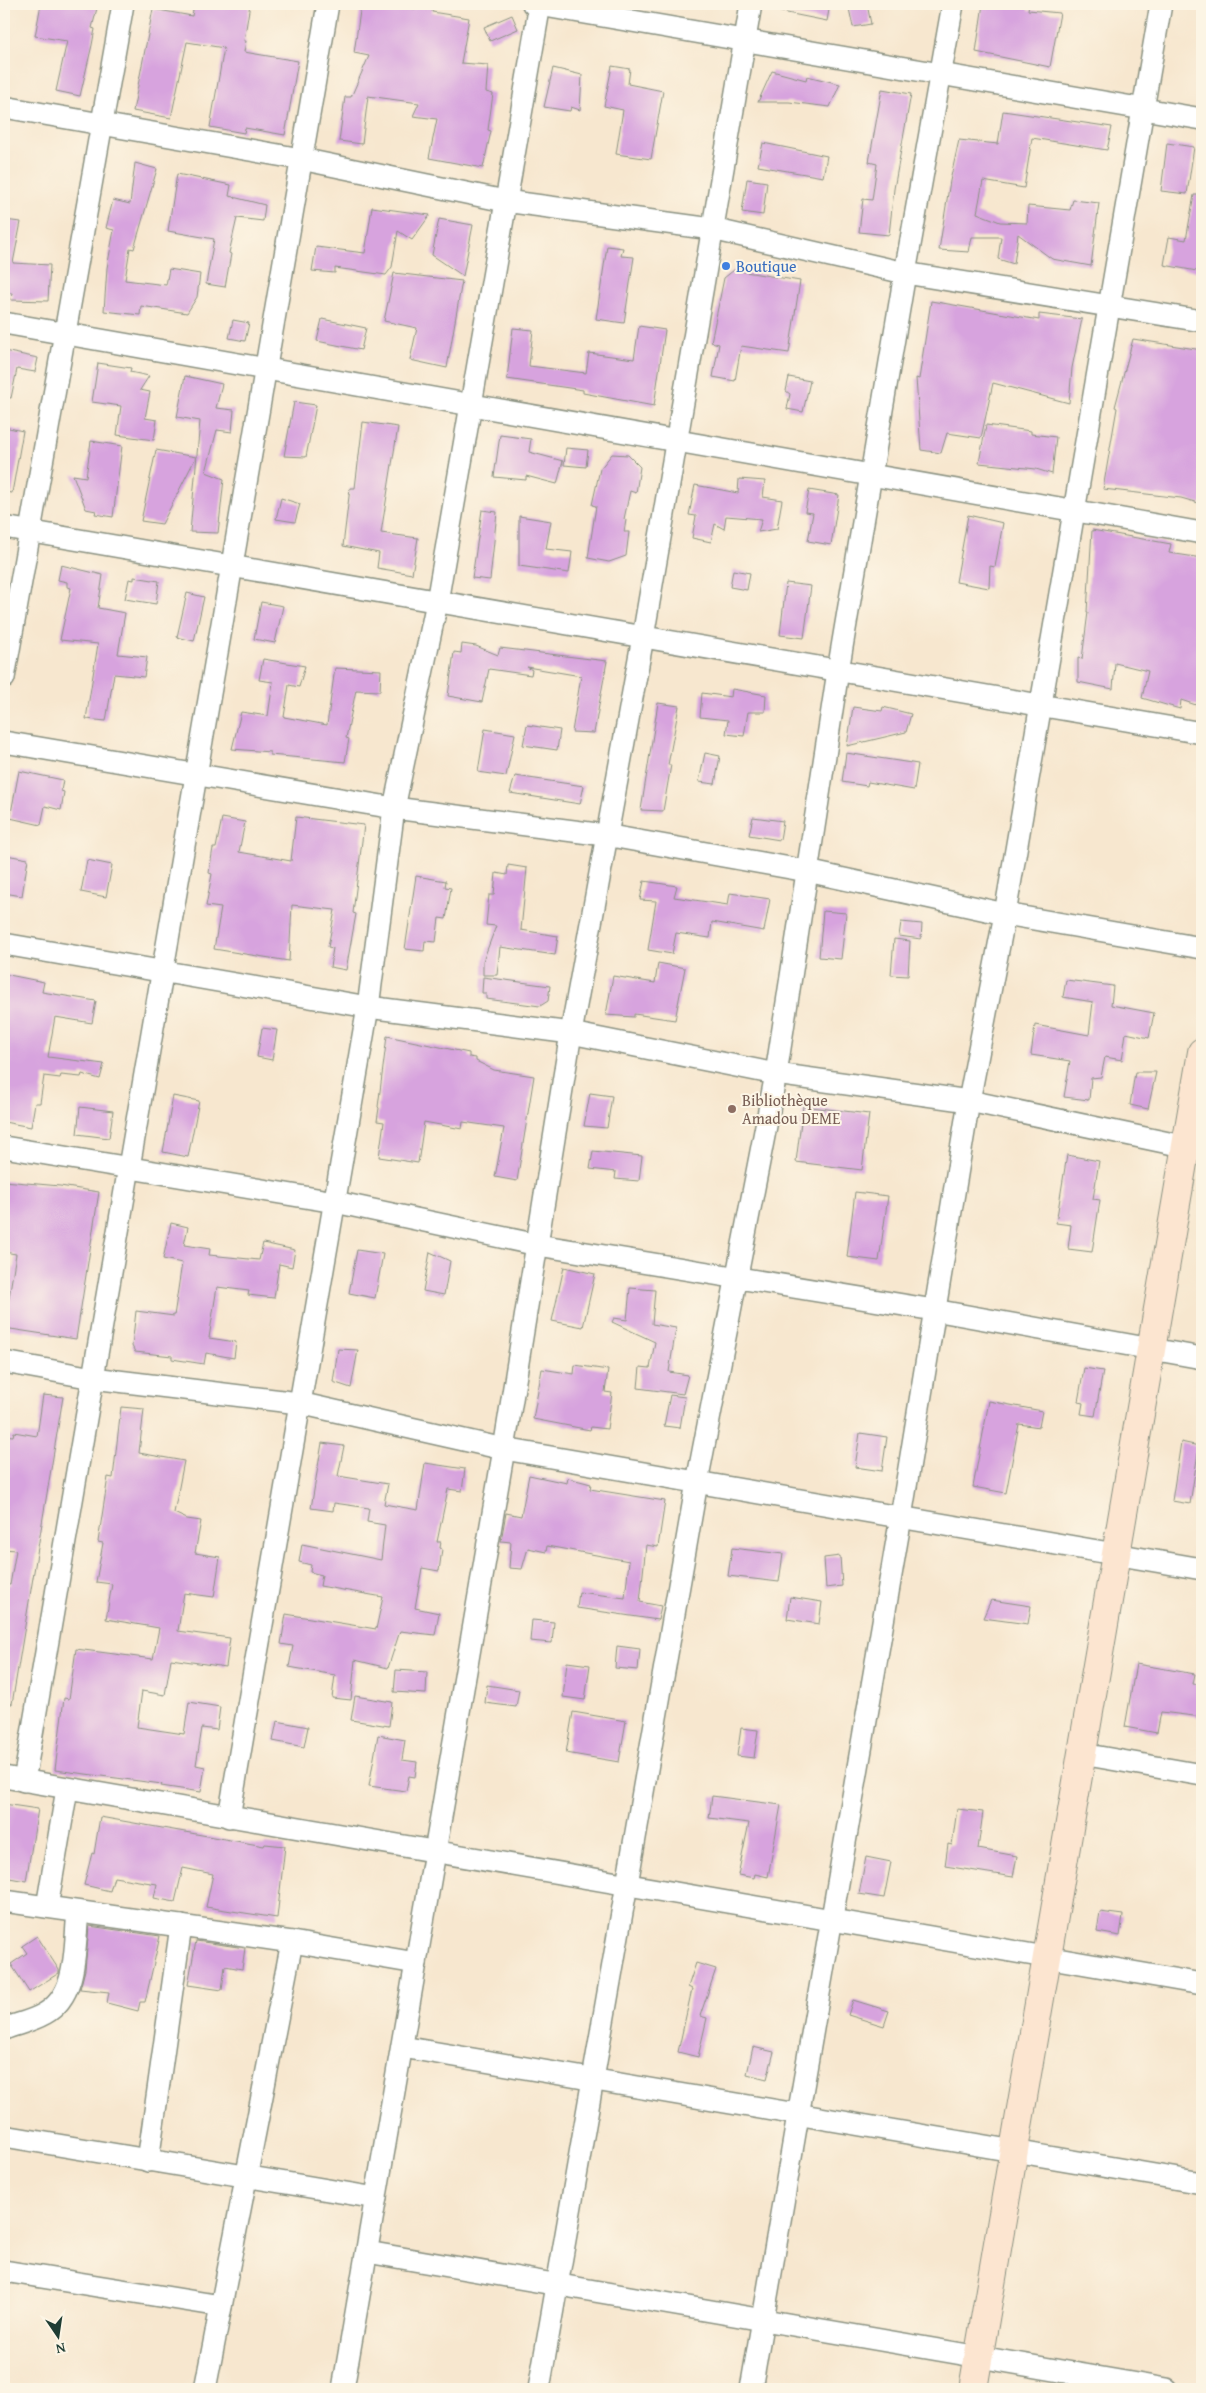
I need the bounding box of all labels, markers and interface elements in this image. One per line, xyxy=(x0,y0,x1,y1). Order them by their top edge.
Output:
place label: Boutique xyxy=(736,254,797,278)
marker: Boutique xyxy=(720,260,732,272)
place label: Bibliothèque Amadou DEME xyxy=(742,1088,840,1130)
marker: Bibliothèque Amadou DEME xyxy=(726,1103,738,1115)
north arrow xyxy=(32,2310,82,2360)
text: N xyxy=(53,2338,68,2360)

